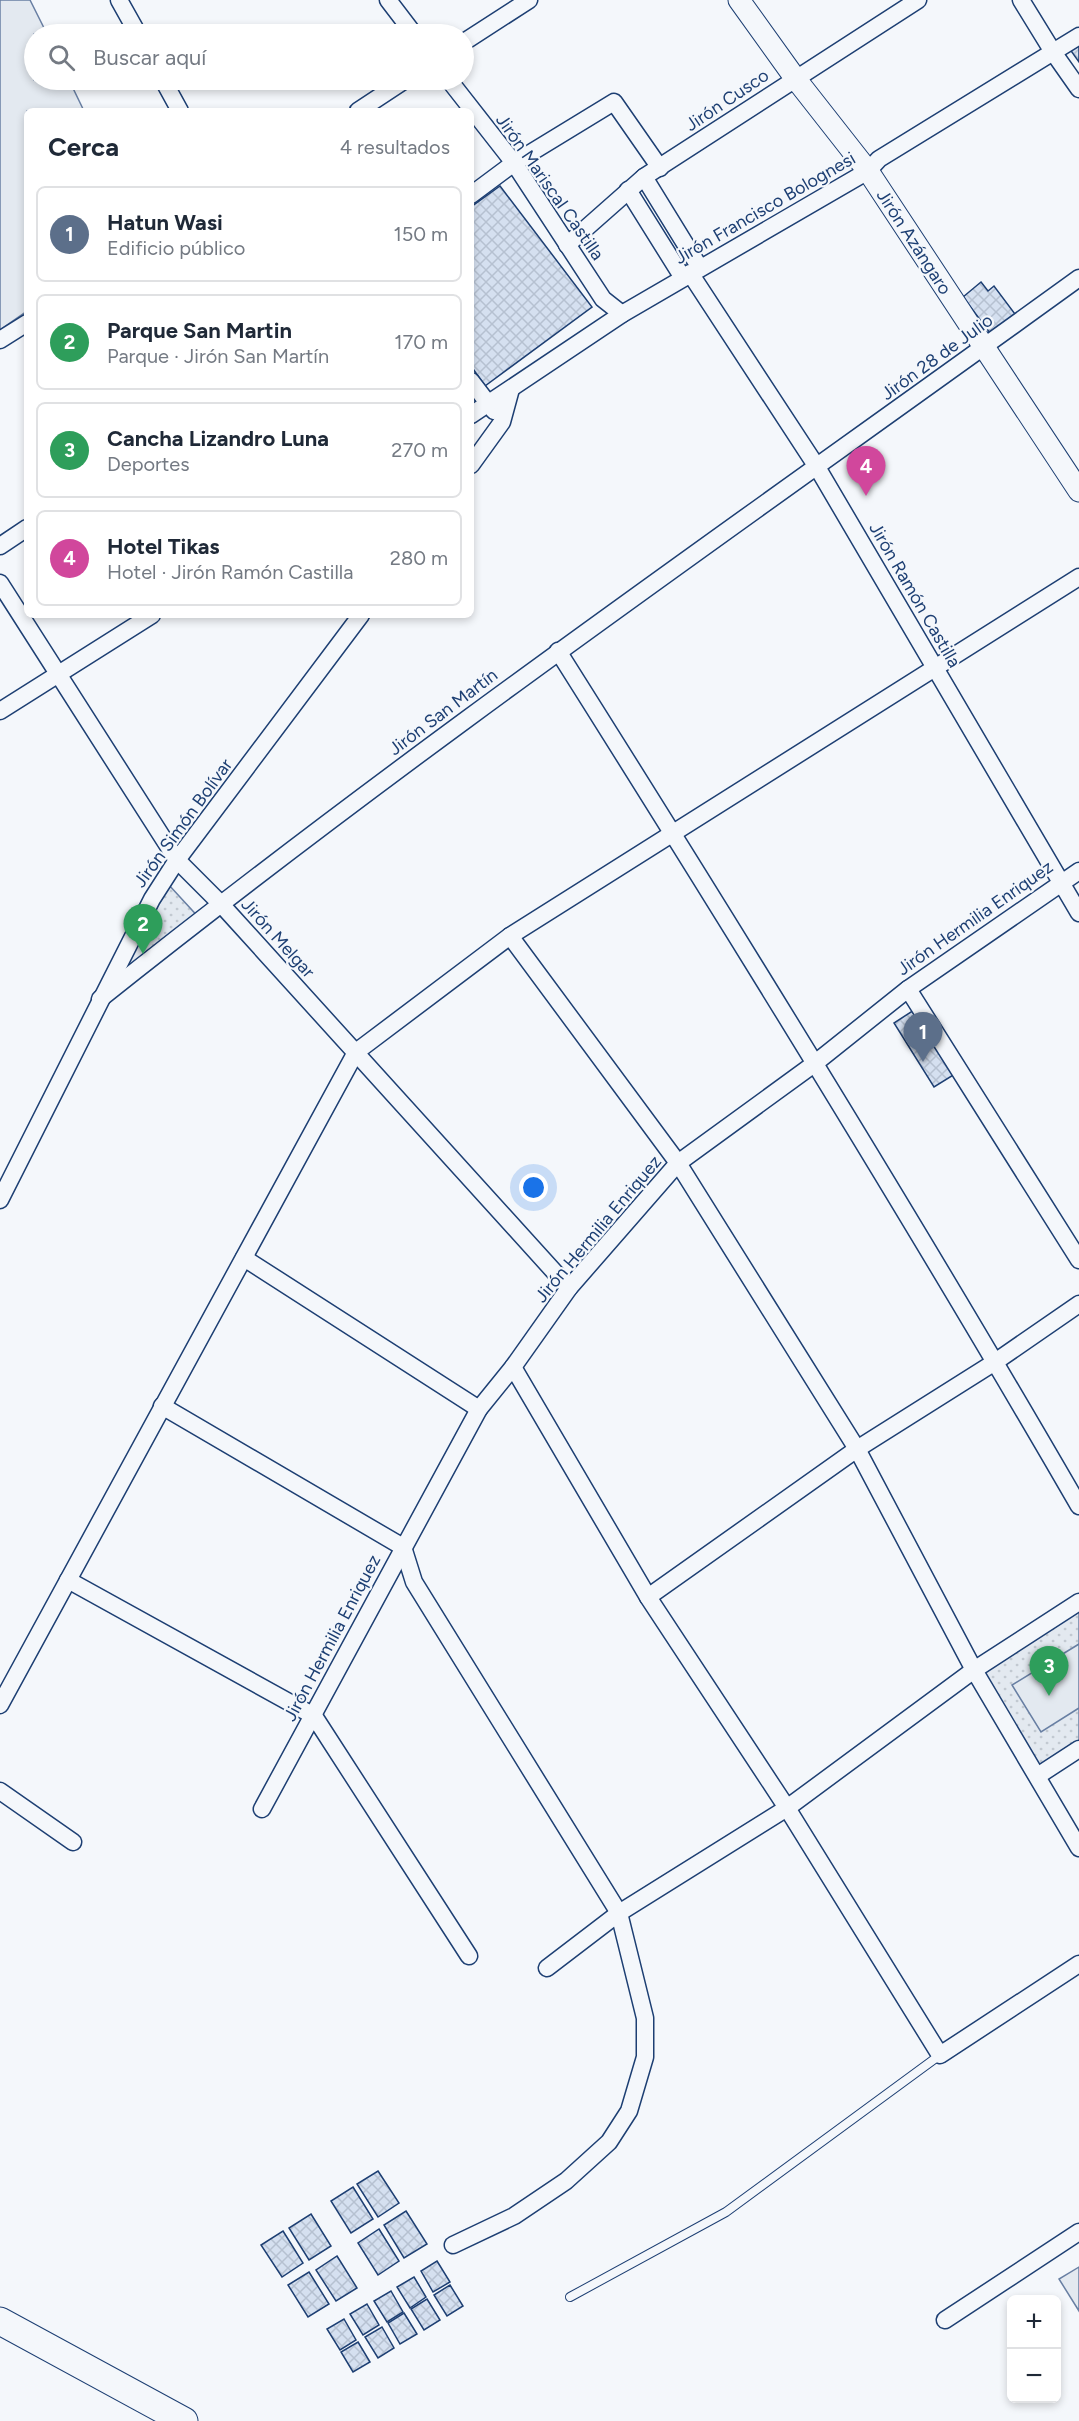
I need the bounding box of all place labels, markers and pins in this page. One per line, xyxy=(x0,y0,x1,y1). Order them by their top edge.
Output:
pin: 4 xyxy=(846,446,886,496)
pin: 2 xyxy=(124,904,162,954)
pin: 1 xyxy=(904,1012,942,1062)
pin: 3 xyxy=(1030,1646,1068,1696)

